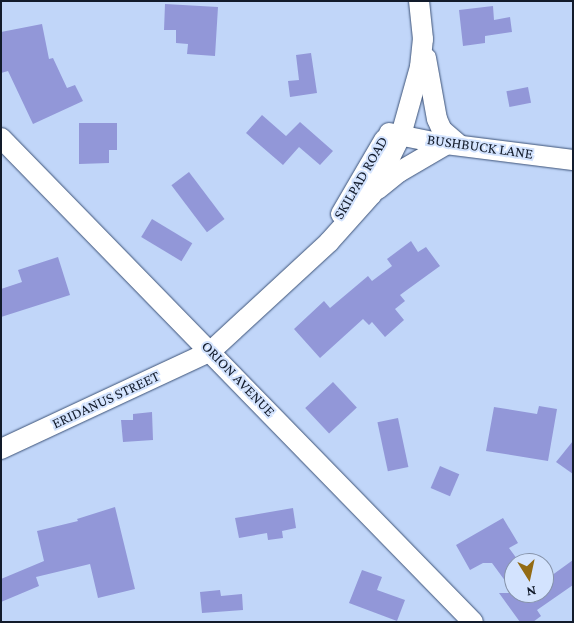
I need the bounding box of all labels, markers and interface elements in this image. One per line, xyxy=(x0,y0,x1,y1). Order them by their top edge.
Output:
street label: BUSHBUCK LANE xyxy=(426,131,534,163)
street label: SKILPAD ROAD xyxy=(330,133,392,223)
street label: ORION AVENUE xyxy=(197,337,279,421)
street label: ERIDANUS STREET xyxy=(49,367,163,433)
north arrow xyxy=(504,553,554,603)
text: N xyxy=(525,583,538,600)

